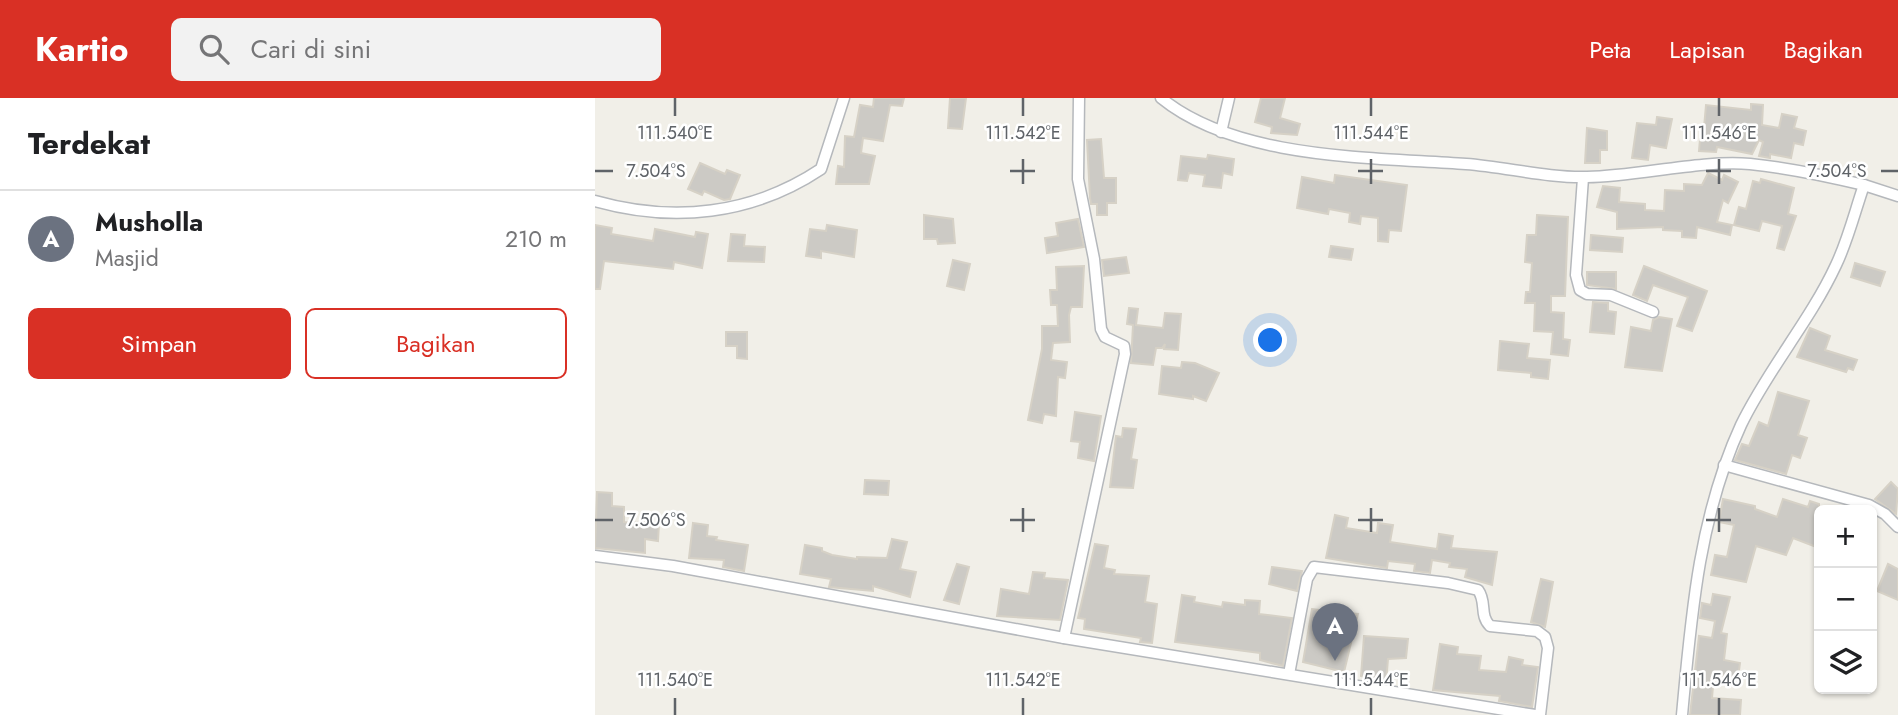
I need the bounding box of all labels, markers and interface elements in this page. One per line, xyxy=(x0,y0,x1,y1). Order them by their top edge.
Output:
search box xyxy=(171,18,661,81)
text: Kartio xyxy=(35,26,129,73)
icon: search xyxy=(195,30,233,68)
text: Cari di sini xyxy=(251,30,371,68)
text: Peta xyxy=(1589,32,1631,67)
text: Lapisan xyxy=(1669,32,1745,67)
text: Bagikan xyxy=(1783,32,1863,67)
text: 111.540°E xyxy=(637,120,713,146)
text: 111.542°E xyxy=(985,120,1061,146)
text: 111.544°E xyxy=(1333,120,1409,146)
text: 111.546°E xyxy=(1681,120,1757,146)
text: Terdekat xyxy=(28,122,150,165)
text: 7.504°S xyxy=(626,158,686,184)
text: 7.504°S xyxy=(1807,158,1867,184)
text: Musholla xyxy=(95,203,203,241)
text: A xyxy=(43,222,59,256)
text: 210 m xyxy=(505,222,567,256)
text: Masjid xyxy=(95,241,159,275)
button: Simpan xyxy=(28,308,291,379)
button: Bagikan xyxy=(305,308,567,379)
your location xyxy=(1253,323,1287,357)
map controls xyxy=(1814,505,1877,694)
button: + xyxy=(1814,505,1877,568)
text: 7.506°S xyxy=(626,507,686,533)
button: − xyxy=(1814,568,1877,631)
pin: A xyxy=(1312,603,1358,661)
button: layers xyxy=(1814,631,1877,694)
text: 111.540°E xyxy=(637,667,713,693)
text: 111.542°E xyxy=(985,667,1061,693)
text: 111.544°E xyxy=(1333,667,1409,693)
text: 111.546°E xyxy=(1681,667,1757,693)

